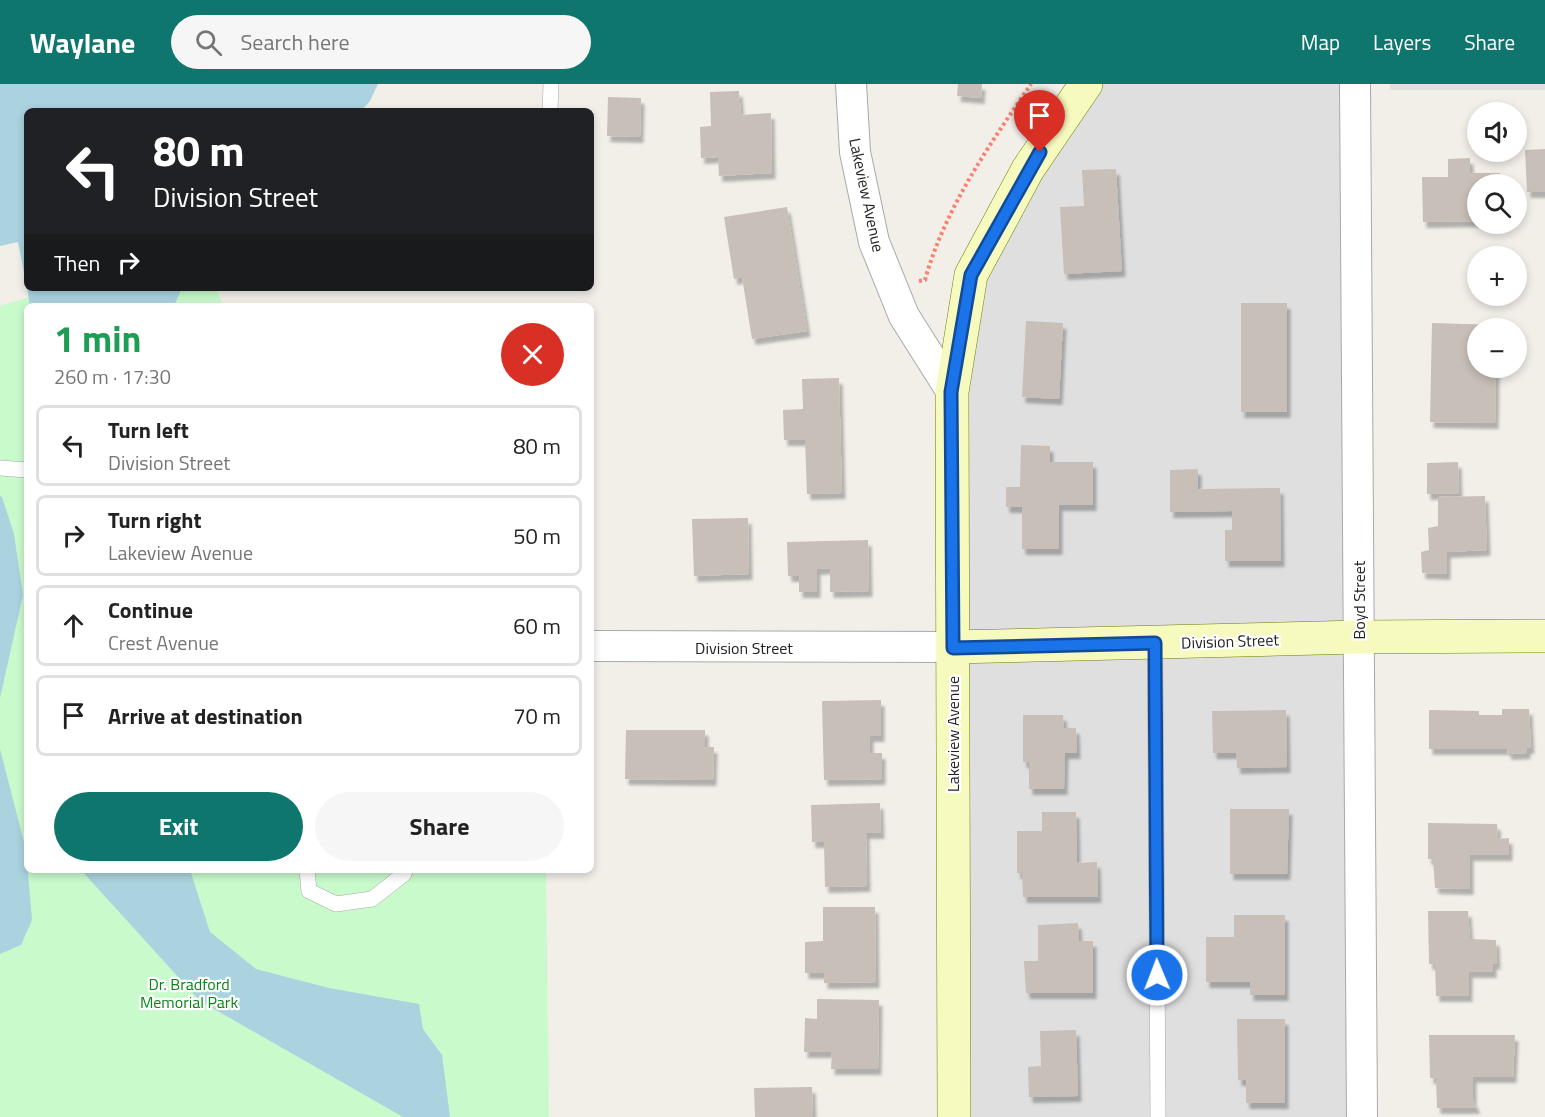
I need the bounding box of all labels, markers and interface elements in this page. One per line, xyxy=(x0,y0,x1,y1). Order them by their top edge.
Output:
search box xyxy=(171,15,591,69)
text: Waylane xyxy=(30,21,135,64)
text: Search here xyxy=(240,25,350,59)
icon: search xyxy=(192,26,225,59)
text: Map xyxy=(1301,26,1340,58)
text: Layers xyxy=(1373,26,1431,58)
text: Share xyxy=(1464,26,1515,58)
pin xyxy=(1014,90,1065,152)
icon: arrive xyxy=(1023,99,1056,132)
map controls xyxy=(1467,102,1527,378)
button: sound xyxy=(1467,102,1527,162)
text: 80 m xyxy=(153,118,245,182)
icon: left xyxy=(54,132,132,210)
street label: Lakeview Avenue xyxy=(843,136,891,254)
button: search xyxy=(1467,174,1527,234)
text: Division Street xyxy=(153,176,318,217)
text: Then xyxy=(54,246,100,280)
icon: right xyxy=(112,246,145,279)
button: + xyxy=(1467,246,1527,306)
text: 1 min xyxy=(54,311,141,366)
button: − xyxy=(1467,318,1527,378)
button: close xyxy=(501,323,564,386)
text: 260 m · 17:30 xyxy=(54,361,171,392)
text: Turn left xyxy=(108,413,189,447)
icon: left xyxy=(57,429,90,462)
text: 80 m xyxy=(513,429,561,463)
text: Division Street xyxy=(108,447,230,478)
text: Turn right xyxy=(108,503,202,537)
icon: right xyxy=(57,519,90,552)
text: 50 m xyxy=(513,519,561,553)
text: Lakeview Avenue xyxy=(108,537,253,568)
street label: Boyd Street xyxy=(1347,560,1371,639)
text: Continue xyxy=(108,593,193,627)
icon: ahead xyxy=(57,609,90,642)
text: 60 m xyxy=(513,609,561,643)
text: Crest Avenue xyxy=(108,627,219,658)
street label: Division Street xyxy=(1181,627,1280,655)
street label: Division Street xyxy=(695,636,793,660)
street label: Lakeview Avenue xyxy=(941,676,965,792)
icon: arrive xyxy=(57,699,90,732)
text: Arrive at destination xyxy=(108,699,303,733)
text: 70 m xyxy=(513,699,561,733)
button: Exit xyxy=(54,792,303,861)
button: Share xyxy=(315,792,564,861)
position arrow xyxy=(1125,943,1189,1007)
park label: Dr. Bradford Memorial Park xyxy=(140,972,238,1014)

